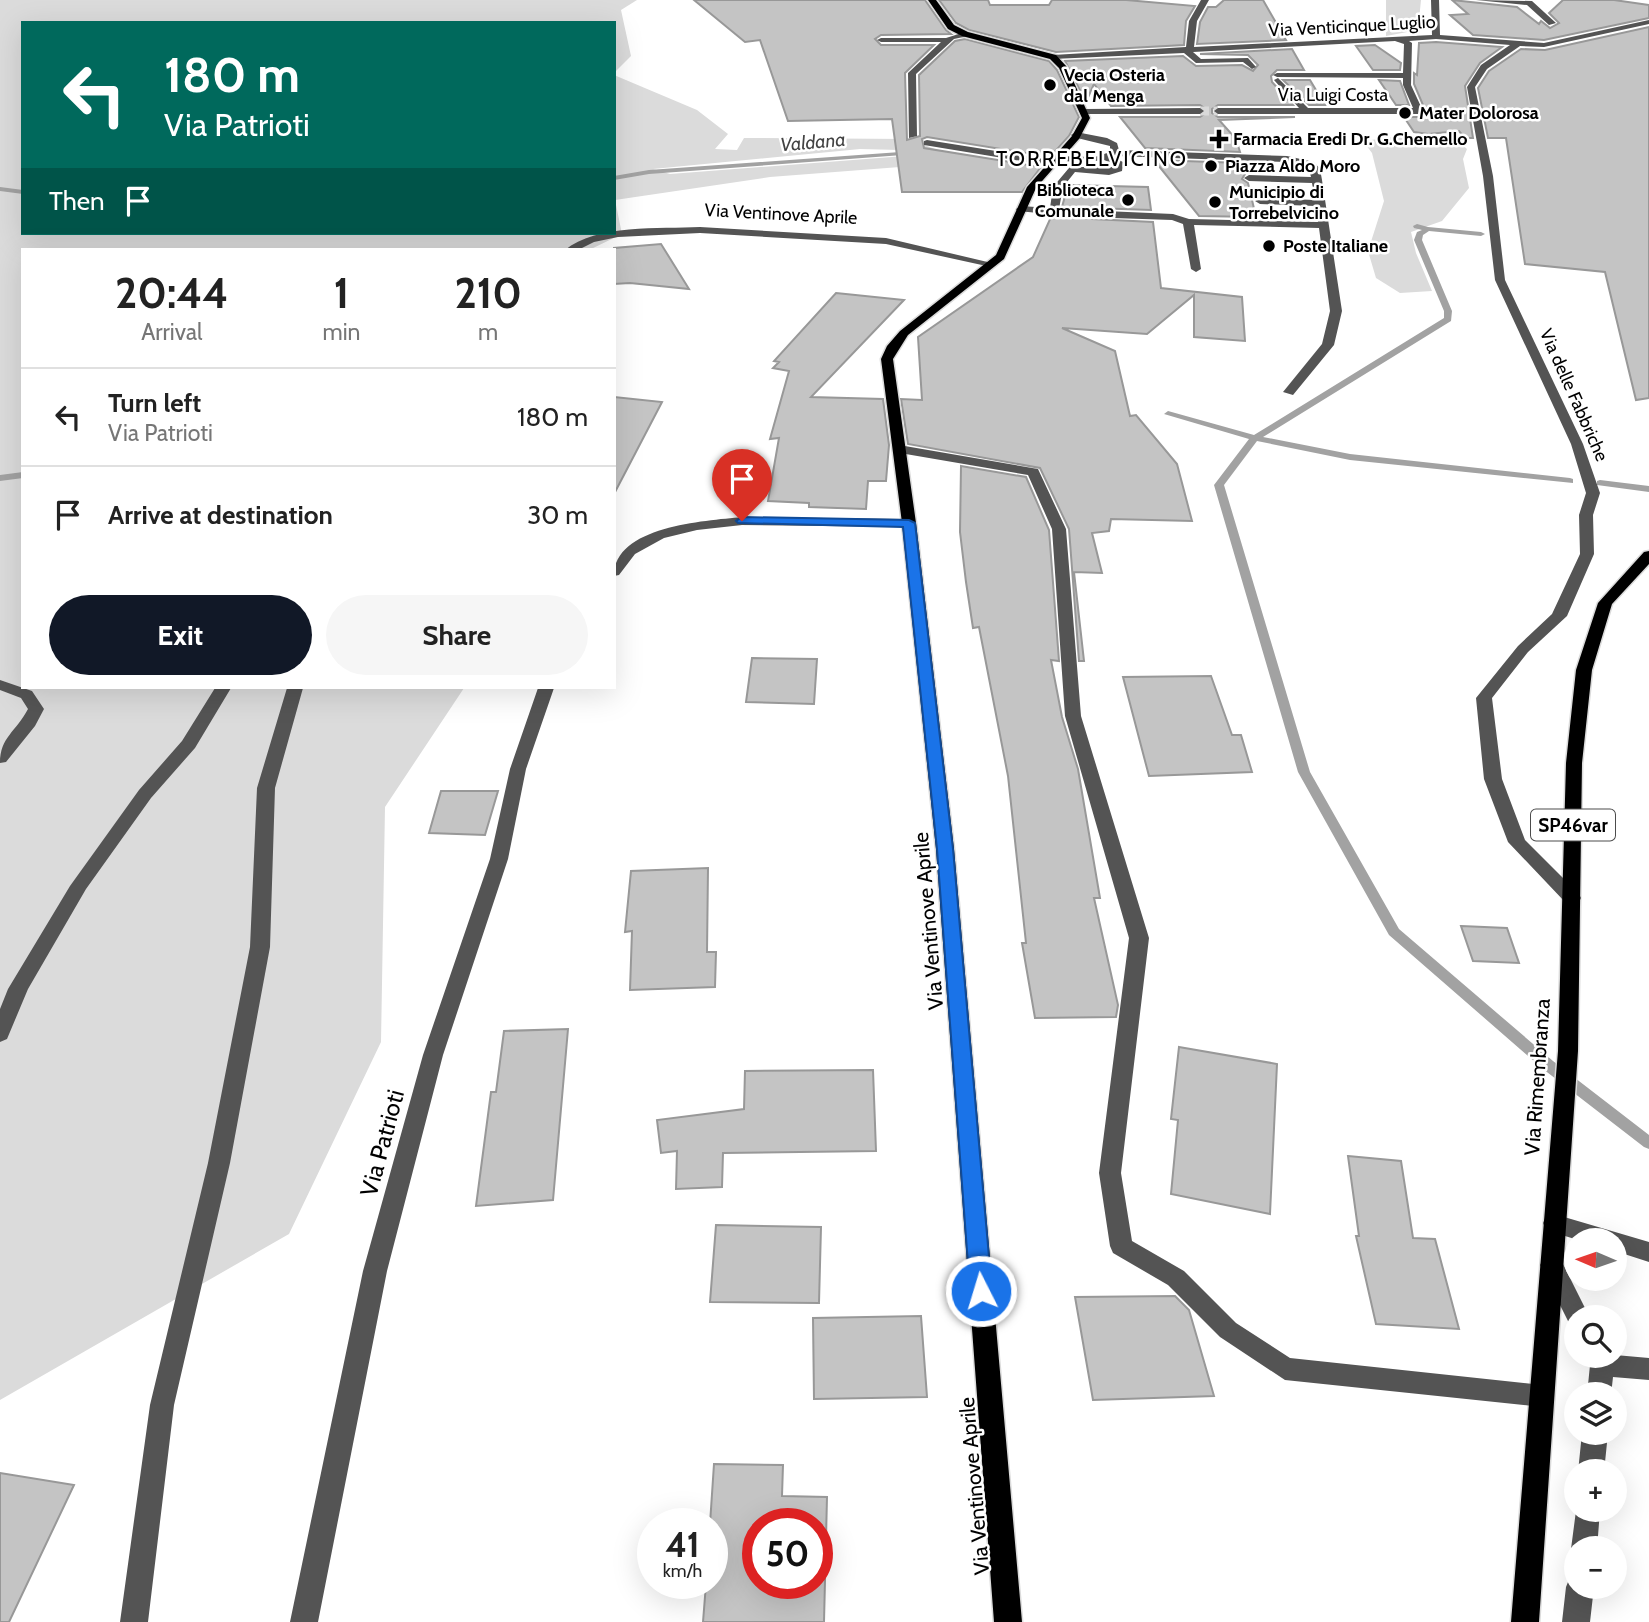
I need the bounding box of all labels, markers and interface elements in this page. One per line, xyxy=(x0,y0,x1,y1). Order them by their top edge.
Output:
street label: Via Venticinque Luglio xyxy=(1268,11,1436,41)
text: 180 m xyxy=(164,45,300,104)
icon: left xyxy=(49,49,140,140)
place label: Vecia Osteria dal Menga xyxy=(1064,64,1165,107)
marker: Vecia Osteria dal Menga xyxy=(1042,77,1058,93)
street label: Via Luigi Costa xyxy=(1278,84,1389,106)
place label: Mater Dolorosa xyxy=(1419,102,1539,124)
text: Via Patrioti xyxy=(164,105,310,144)
marker: Mater Dolorosa xyxy=(1397,105,1413,121)
water label: Valdana xyxy=(780,128,846,156)
place label: Farmacia Eredi Dr. G.Chemello xyxy=(1233,128,1468,150)
marker: Farmacia Eredi Dr. G.Chemello xyxy=(1211,131,1227,147)
district label: TORREBELVICINO xyxy=(996,146,1188,171)
place label: Piazza Aldo Moro xyxy=(1225,155,1360,177)
marker: Piazza Aldo Moro xyxy=(1203,158,1219,174)
place label: Biblioteca Comunale xyxy=(1035,179,1114,222)
place label: Municipio di Torrebelvicino xyxy=(1229,181,1339,224)
icon: arrive xyxy=(119,182,157,220)
text: Then xyxy=(49,185,105,217)
marker: Biblioteca Comunale xyxy=(1120,192,1136,208)
marker: Municipio di Torrebelvicino xyxy=(1207,194,1223,210)
street label: Via Ventinove Aprile xyxy=(704,199,858,229)
place label: Poste Italiane xyxy=(1283,235,1388,257)
marker: Poste Italiane xyxy=(1261,238,1277,254)
text: 20:44 xyxy=(115,267,228,319)
text: 1 xyxy=(334,267,349,319)
text: 210 xyxy=(455,267,522,319)
text: Arrival xyxy=(141,318,202,346)
text: min xyxy=(323,318,360,346)
text: m xyxy=(478,318,498,346)
street label: Via delle Fabbriche xyxy=(1535,325,1613,465)
text: Turn left xyxy=(108,387,201,419)
icon: left xyxy=(49,398,87,436)
text: 180 m xyxy=(517,401,588,433)
text: Via Patrioti xyxy=(108,419,213,447)
pin xyxy=(712,449,772,521)
icon: arrive xyxy=(723,460,761,498)
icon: arrive xyxy=(49,496,87,534)
text: Arrive at destination xyxy=(108,499,333,531)
text: 30 m xyxy=(527,499,588,531)
button: Exit xyxy=(49,595,312,675)
button: Share xyxy=(326,595,588,675)
road number: SP46var xyxy=(1531,810,1615,840)
street label: Via Ventinove Aprile xyxy=(908,831,948,1011)
street label: Via Rimembranza xyxy=(1519,998,1555,1156)
street label: Via Patrioti xyxy=(354,1086,410,1200)
north arrow xyxy=(1564,1228,1628,1292)
map controls xyxy=(1564,1228,1627,1599)
position arrow xyxy=(944,1254,1018,1328)
button: search xyxy=(1564,1305,1627,1368)
button: layers xyxy=(1564,1382,1627,1445)
street label: Via Ventinove Aprile xyxy=(954,1396,994,1576)
button: + xyxy=(1564,1459,1627,1522)
speed limit sign: 50 xyxy=(742,1508,833,1599)
text: 41 xyxy=(665,1523,700,1566)
button: − xyxy=(1564,1536,1627,1599)
text: km/h xyxy=(663,1560,702,1582)

